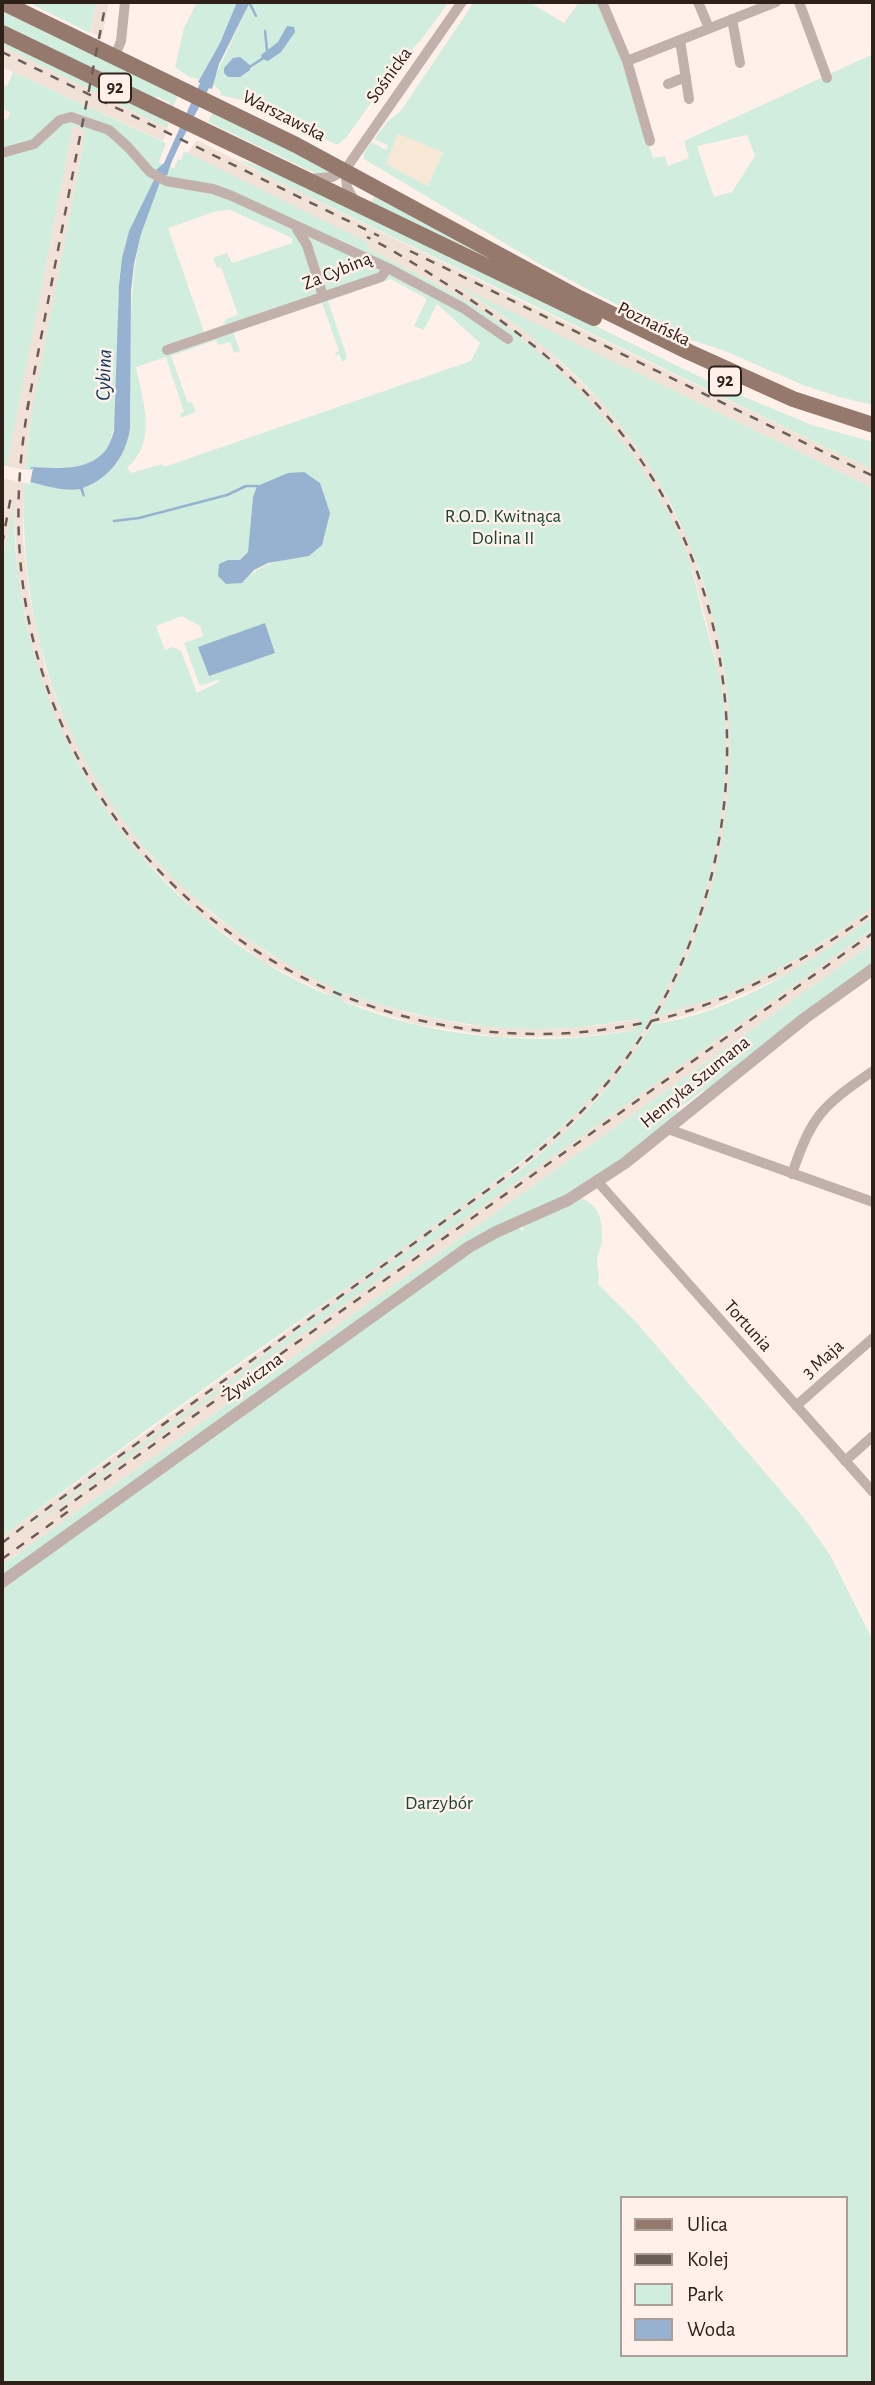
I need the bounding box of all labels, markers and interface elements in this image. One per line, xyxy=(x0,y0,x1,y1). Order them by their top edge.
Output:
street label: Sośnicka xyxy=(361,43,417,107)
road number: 92 xyxy=(99,74,131,102)
street label: Warszawska xyxy=(238,85,330,147)
street label: Za Cybiną xyxy=(299,247,375,295)
street label: Poznańska xyxy=(614,297,694,351)
water label: Cybina xyxy=(91,349,117,401)
road number: 92 xyxy=(709,366,741,396)
park label: R.O.D. Kwitnąca Dolina II xyxy=(445,505,561,549)
street label: Henryka Szumana xyxy=(636,1031,754,1133)
street label: Tortunia xyxy=(719,1295,777,1357)
street label: 3 Maja xyxy=(797,1335,849,1383)
street label: Żywiczna xyxy=(218,1348,288,1406)
park label: Darzybór xyxy=(405,1792,473,1814)
legend xyxy=(620,2196,847,2357)
text: Ulica xyxy=(687,2214,728,2235)
text: Kolej xyxy=(687,2249,729,2270)
text: Park xyxy=(687,2284,723,2305)
text: Woda xyxy=(687,2319,736,2340)

